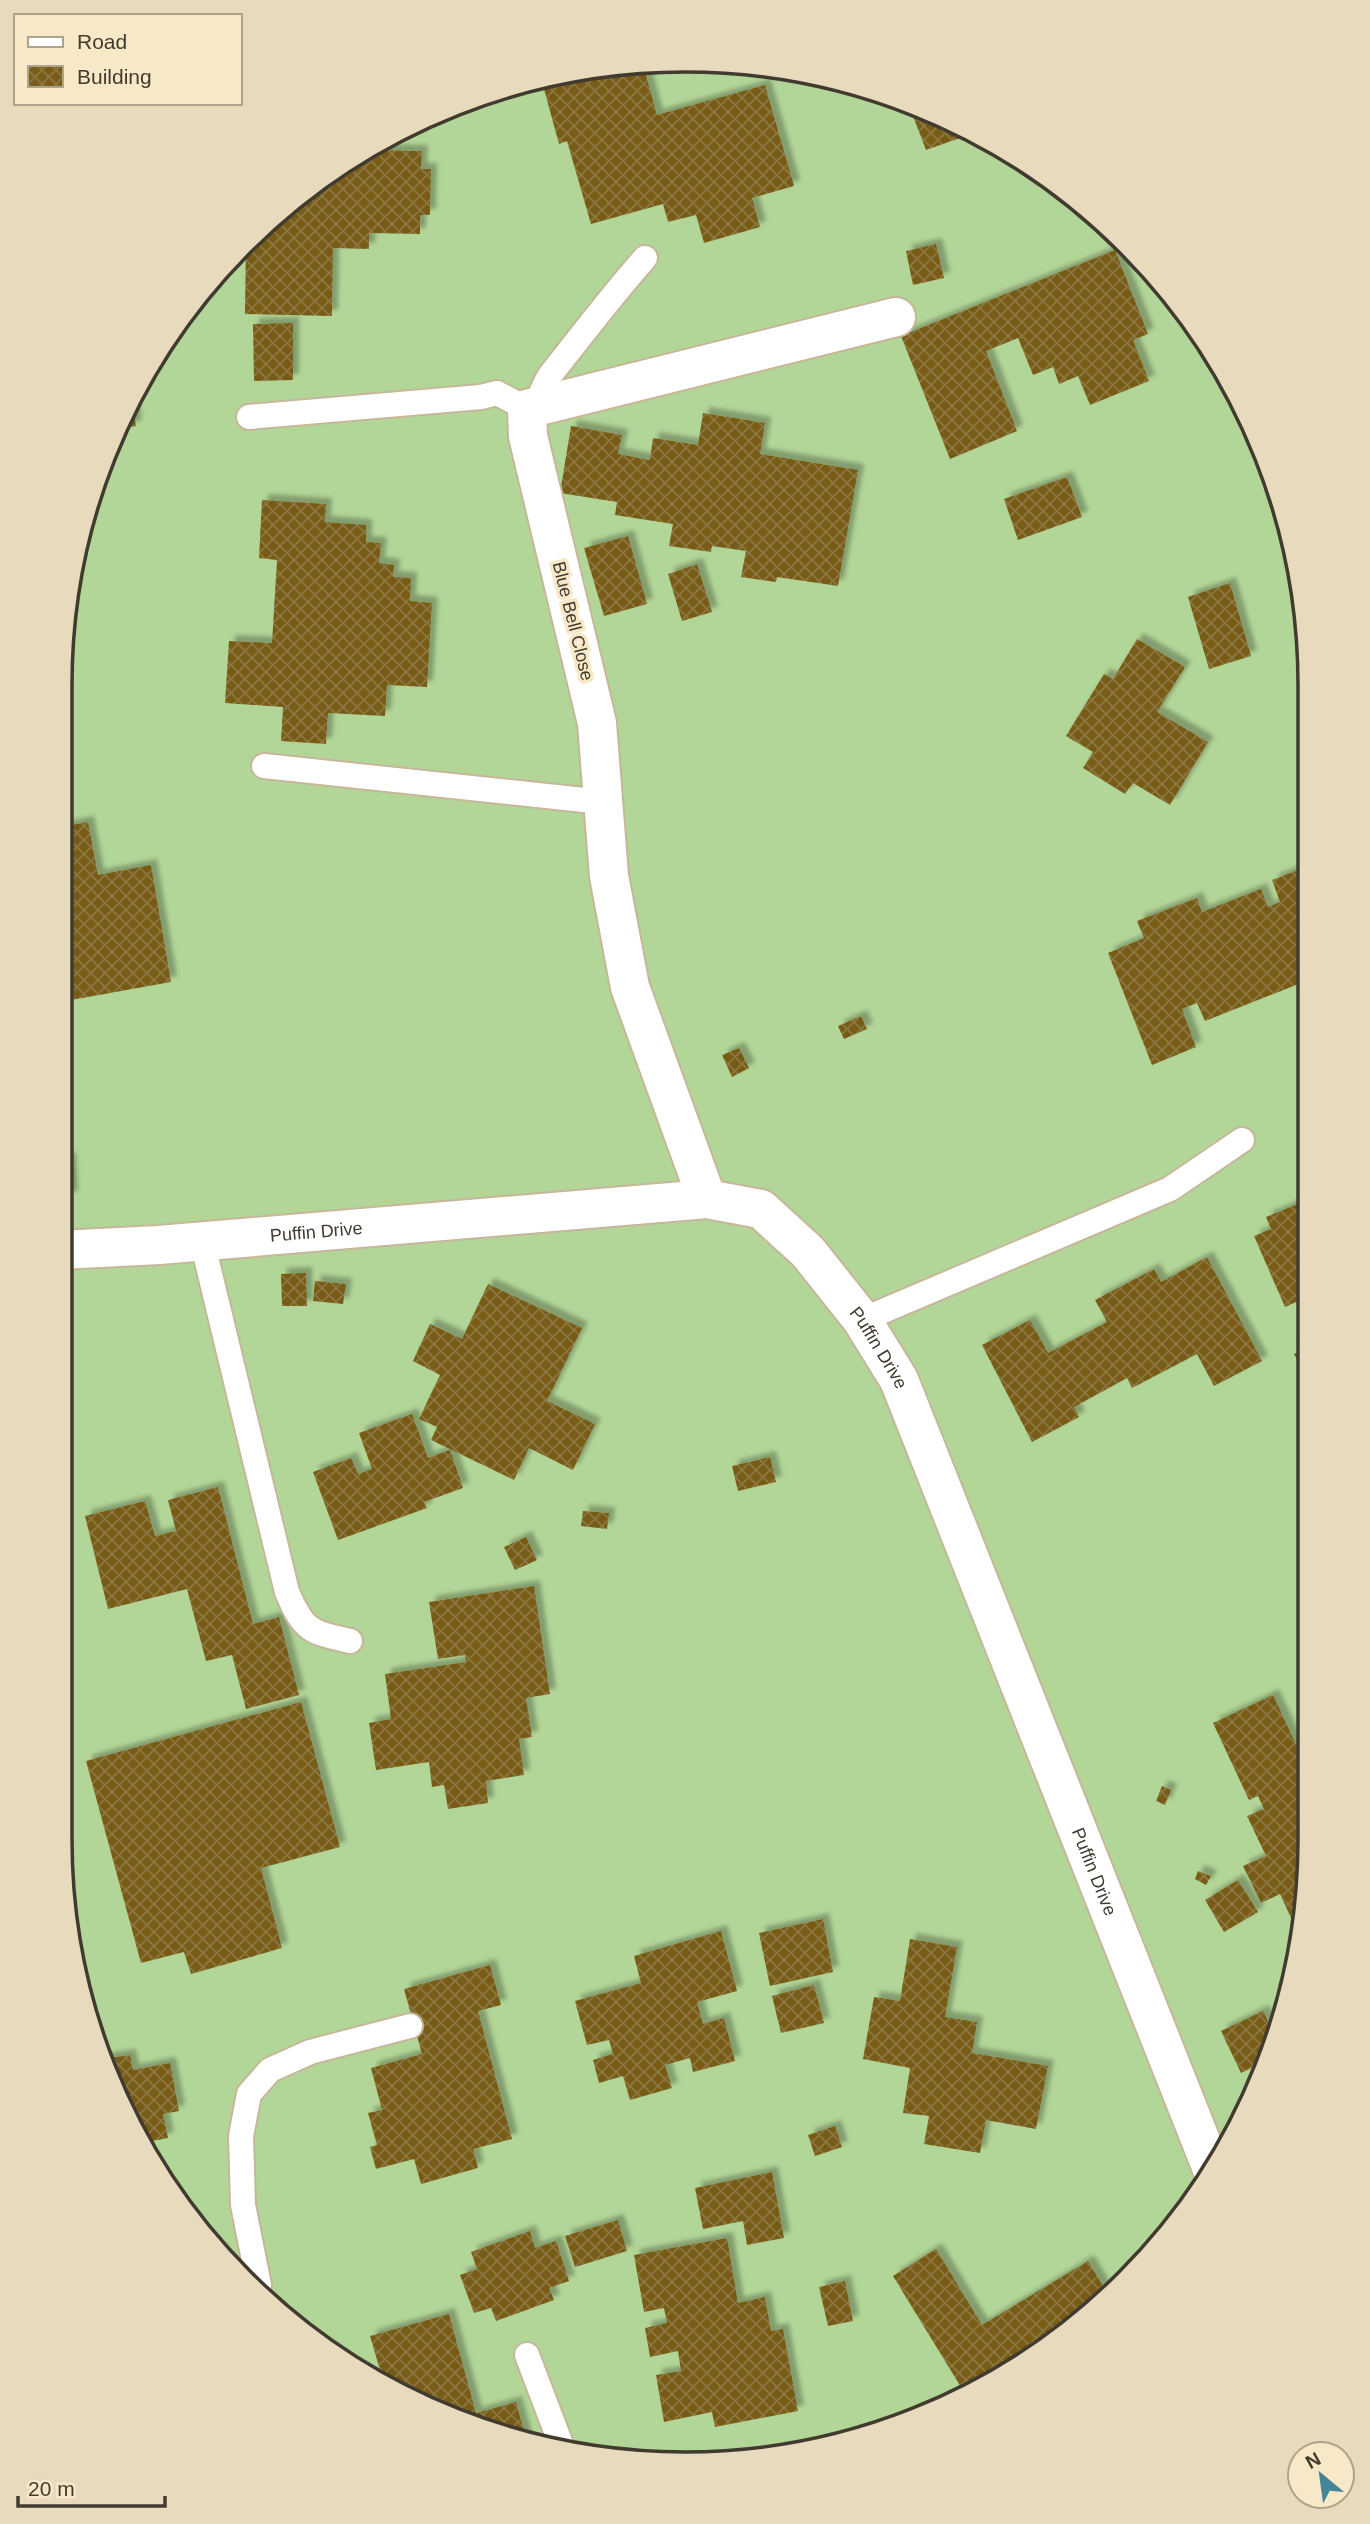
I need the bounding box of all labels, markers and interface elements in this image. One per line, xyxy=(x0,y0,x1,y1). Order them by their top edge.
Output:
legend xyxy=(14,14,242,105)
text: Road xyxy=(77,30,127,53)
text: Building xyxy=(77,65,152,88)
street label: Blue Bell Close xyxy=(549,559,597,683)
street label: Puffin Drive xyxy=(269,1218,363,1246)
street label: Puffin Drive xyxy=(846,1303,911,1391)
street label: Puffin Drive xyxy=(1068,1825,1120,1919)
north arrow xyxy=(1286,2440,1356,2510)
text: N xyxy=(1302,2448,1324,2473)
scale bar xyxy=(18,2464,164,2508)
text: 20 m xyxy=(28,2477,75,2500)

